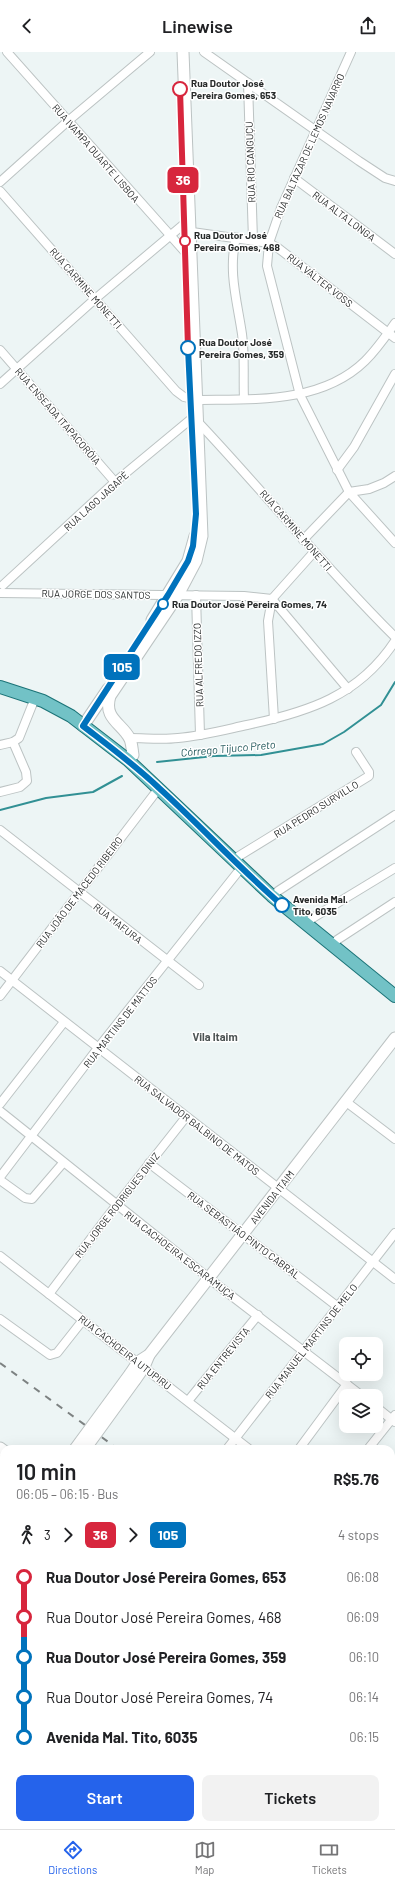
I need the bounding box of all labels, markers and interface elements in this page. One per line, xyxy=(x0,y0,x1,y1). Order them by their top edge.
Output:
icon: back xyxy=(16,15,38,37)
text: Linewise xyxy=(162,15,233,37)
icon: share xyxy=(357,15,379,37)
street label: RUA BALTAZAR DE LEMOS NAVARRO xyxy=(271,72,347,220)
place label: Rua Doutor José Pereira Gomes, 653 xyxy=(191,77,276,101)
marker: Rua Doutor José Pereira Gomes, 653 xyxy=(172,81,188,97)
street label: RUA IVAMPA DUARTE LISBOA xyxy=(50,101,142,205)
street label: RUA RIO CANGUÇU xyxy=(243,121,257,203)
line badge: 36 xyxy=(165,167,201,193)
text: 36 xyxy=(175,171,191,188)
street label: RUA ALTA LONGA xyxy=(310,189,378,243)
place label: Rua Doutor José Pereira Gomes, 468 xyxy=(194,229,280,253)
marker: Rua Doutor José Pereira Gomes, 468 xyxy=(179,235,191,247)
street label: RUA CARMINE MONETTI xyxy=(48,245,124,331)
street label: RUA VÁLTER VOSS xyxy=(285,251,355,309)
place label: Rua Doutor José Pereira Gomes, 359 xyxy=(199,336,284,360)
marker: Rua Doutor José Pereira Gomes, 359 xyxy=(180,340,196,356)
street label: RUA ENSEADA ITAPACORÓIA xyxy=(13,365,103,467)
street label: RUA LAGO JAGAPÉ xyxy=(61,469,131,533)
street label: RUA CARMINE MONETTI xyxy=(258,487,334,573)
street label: RUA JORGE DOS SANTOS xyxy=(41,587,151,601)
marker: Rua Doutor José Pereira Gomes, 74 xyxy=(157,598,169,610)
place label: Rua Doutor José Pereira Gomes, 74 xyxy=(172,598,327,610)
street label: RUA ALFREDO IZZO xyxy=(191,623,205,707)
line badge: 105 xyxy=(99,654,145,680)
text: 105 xyxy=(112,658,132,675)
water label: Córrego Tijuco Preto xyxy=(180,737,276,759)
street label: RUA PEDRO SURVILLO xyxy=(271,778,361,840)
street label: RUA JOÃO DE MACEDO RIBEIRO xyxy=(33,834,125,950)
place label: Avenida Mal. Tito, 6035 xyxy=(293,893,348,917)
marker: Avenida Mal. Tito, 6035 xyxy=(274,897,290,913)
street label: RUA MAFURA xyxy=(91,900,145,946)
street label: RUA MARTINS DE MATTOS xyxy=(81,974,159,1070)
district label: Vila Itaim xyxy=(192,1030,238,1043)
street label: RUA SALVADOR BALBINO DE MATOS xyxy=(132,1073,262,1178)
street label: RUA JORGE RODRIGUES DINIZ xyxy=(72,1150,162,1260)
street label: AVENIDA ITAIM xyxy=(247,1168,297,1226)
street label: RUA SEBASTIÃO PINTO CABRAL xyxy=(185,1189,303,1281)
street label: RUA CACHOEIRA ESCARAMUÇA xyxy=(122,1208,238,1302)
street label: RUA MANUEL MARTINS DE MELO xyxy=(262,1281,360,1401)
street label: RUA CACHOEIRA UTUPIRU xyxy=(76,1312,174,1392)
street label: RUA ENTREVISTA xyxy=(194,1324,252,1392)
map controls xyxy=(339,1337,383,1433)
button: locate xyxy=(339,1337,383,1381)
button: layers xyxy=(339,1389,383,1433)
text: 10 min xyxy=(16,1458,76,1484)
text: R$5.76 xyxy=(334,1470,379,1488)
text: 06:05 – 06:15 · Bus xyxy=(16,1486,118,1502)
icon: walk xyxy=(16,1524,38,1546)
icon: forward xyxy=(57,1524,79,1546)
icon: forward xyxy=(122,1524,144,1546)
text: 36 xyxy=(93,1526,108,1543)
text: 105 xyxy=(158,1526,178,1543)
text: 3 xyxy=(44,1527,51,1543)
text: 4 stops xyxy=(338,1527,379,1543)
text: Rua Doutor José Pereira Gomes, 653 xyxy=(46,1568,286,1586)
text: 06:08 xyxy=(346,1569,379,1585)
text: Rua Doutor José Pereira Gomes, 468 xyxy=(46,1608,282,1626)
text: 06:09 xyxy=(346,1609,379,1625)
text: Rua Doutor José Pereira Gomes, 359 xyxy=(46,1648,286,1666)
text: 06:10 xyxy=(349,1649,379,1665)
text: Rua Doutor José Pereira Gomes, 74 xyxy=(46,1688,273,1706)
text: 06:14 xyxy=(349,1689,379,1705)
text: Avenida Mal. Tito, 6035 xyxy=(46,1728,198,1746)
text: 06:15 xyxy=(349,1729,379,1745)
button: Start xyxy=(16,1775,194,1821)
button: Tickets xyxy=(202,1775,379,1821)
tab: Directions xyxy=(48,1839,97,1876)
tab: Map xyxy=(194,1839,216,1876)
tab: Tickets xyxy=(312,1839,347,1876)

